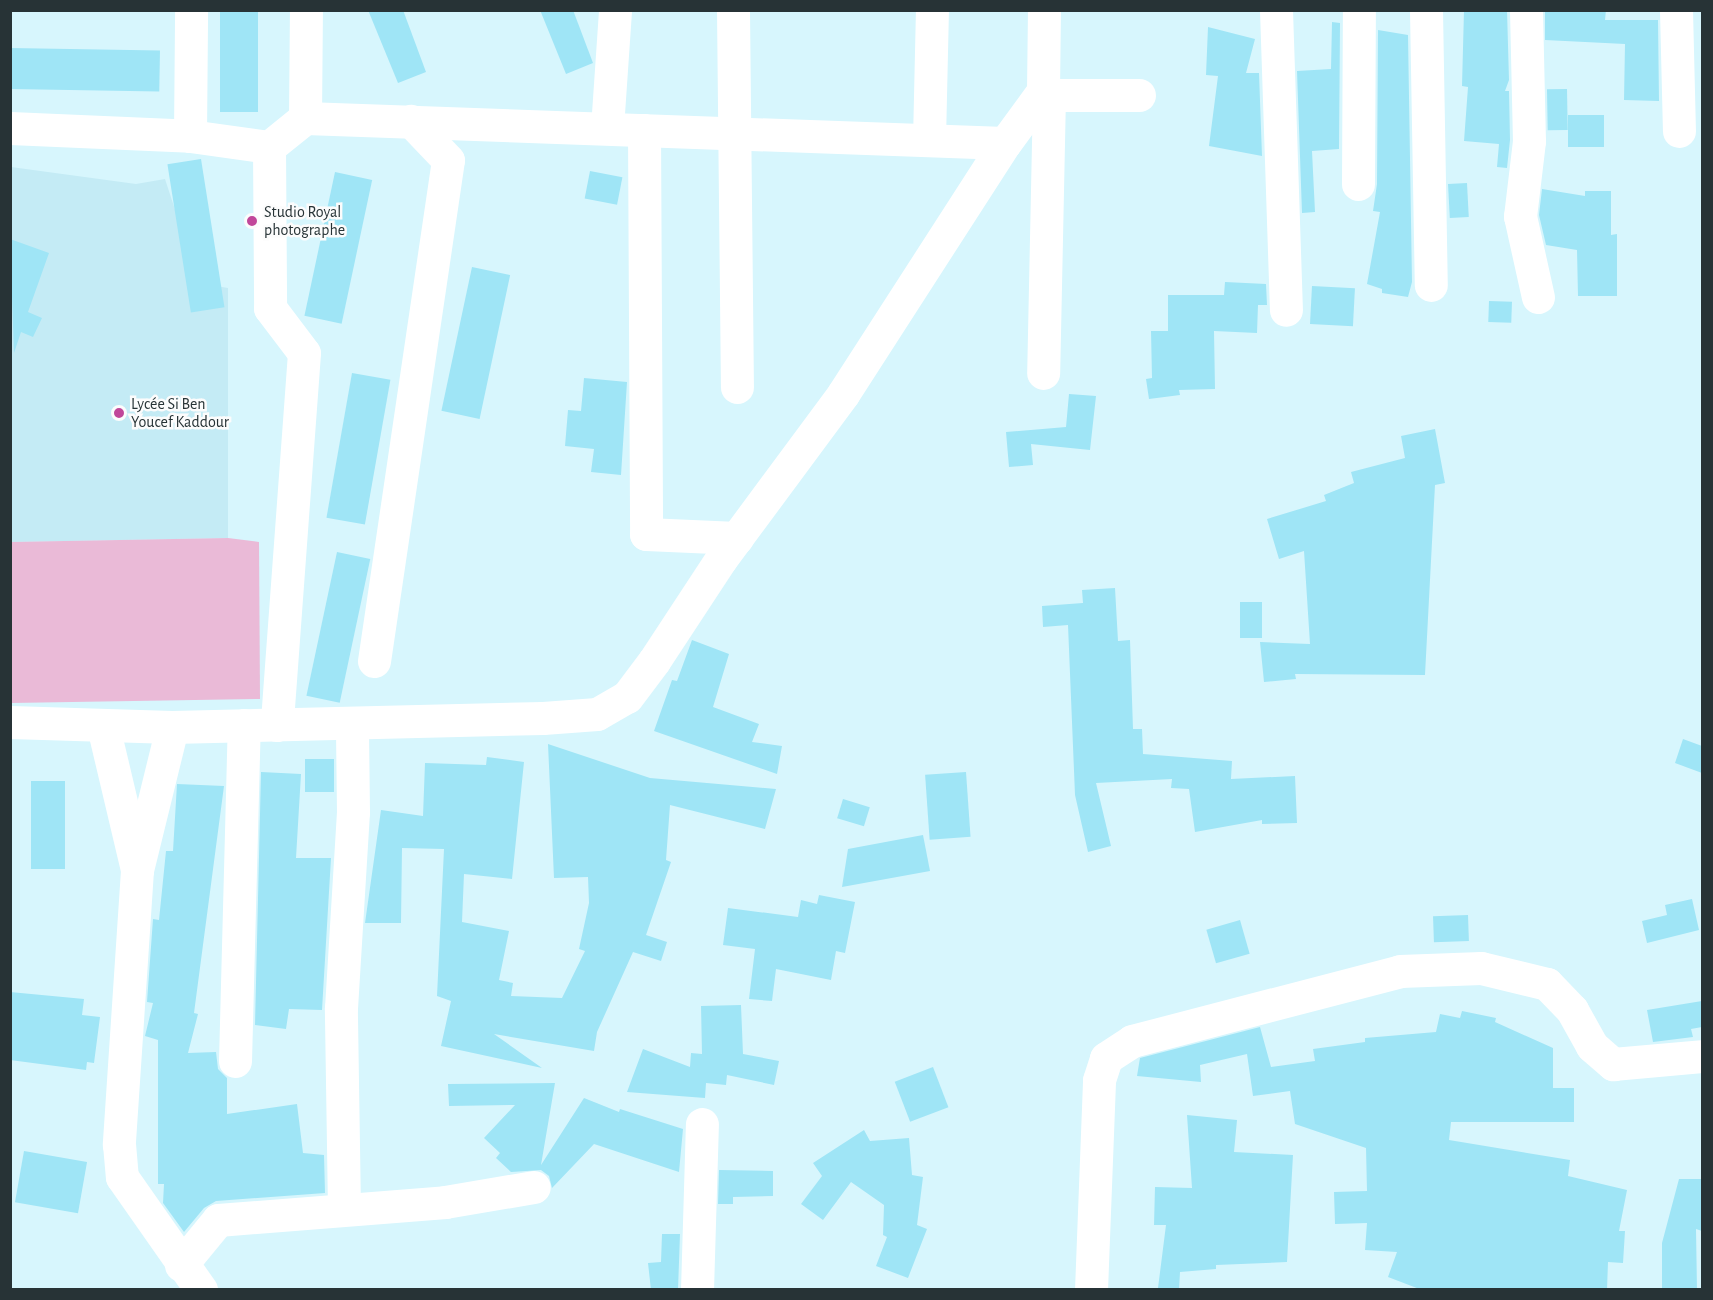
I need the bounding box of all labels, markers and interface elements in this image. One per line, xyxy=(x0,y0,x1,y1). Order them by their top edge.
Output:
place label: Studio Royal photographe xyxy=(264,202,345,240)
marker: Studio Royal photographe xyxy=(245,214,259,228)
place label: Lycée Si Ben Youcef Kaddour xyxy=(131,394,229,432)
marker: Lycée Si Ben Youcef Kaddour xyxy=(112,406,126,420)

